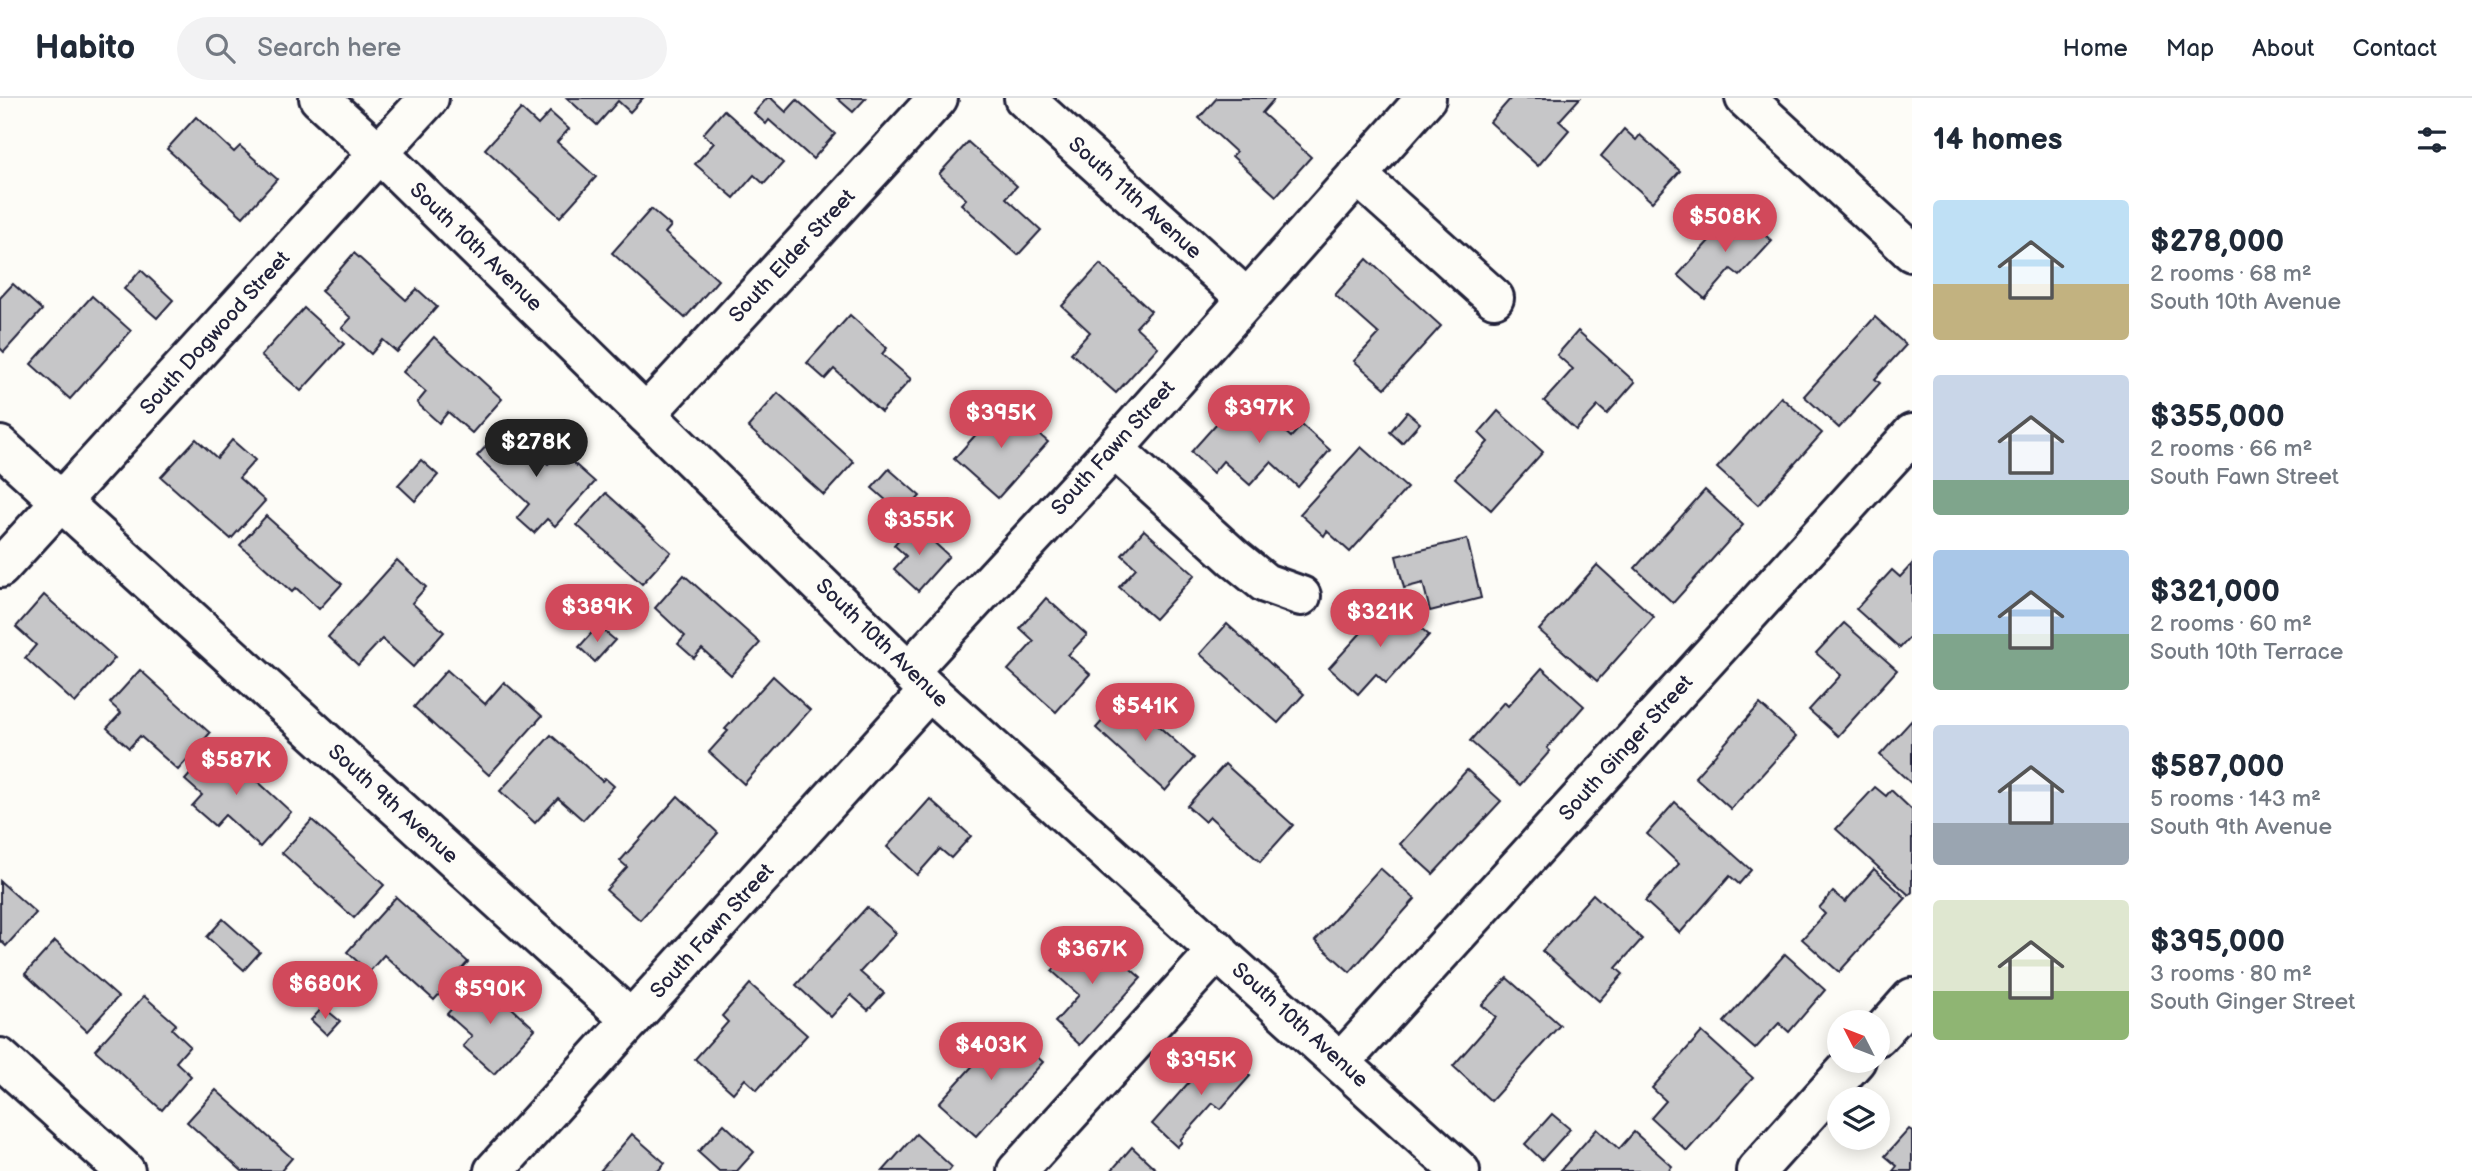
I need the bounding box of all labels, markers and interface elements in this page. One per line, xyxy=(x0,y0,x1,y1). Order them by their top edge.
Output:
search box xyxy=(177,17,667,80)
text: Habito xyxy=(35,28,135,68)
icon: search xyxy=(201,29,239,67)
text: Search here xyxy=(257,33,401,64)
text: Home xyxy=(2063,34,2128,63)
text: Map xyxy=(2166,34,2214,63)
text: About xyxy=(2252,34,2314,63)
text: Contact xyxy=(2352,34,2437,63)
icon: filters xyxy=(2413,121,2451,159)
text: 14 homes xyxy=(1933,122,2062,158)
street label: South 11th Avenue xyxy=(1063,132,1207,264)
street label: South 10th Avenue xyxy=(405,177,547,317)
street label: South Elder Street xyxy=(724,184,861,328)
pin: $508K xyxy=(1676,194,1774,254)
text: $508K xyxy=(1689,203,1761,231)
text: $278,000 xyxy=(2150,224,2284,260)
icon: home xyxy=(1989,228,2073,312)
street label: South Dogwood Street xyxy=(135,246,295,420)
text: 2 rooms · 68 m² xyxy=(2150,260,2312,288)
text: South 10th Avenue xyxy=(2150,288,2341,316)
street label: South Fawn Street xyxy=(1046,375,1180,520)
pin: $397K xyxy=(1210,386,1308,445)
pin: $395K xyxy=(952,390,1050,450)
text: $397K xyxy=(1224,394,1294,422)
text: $395K xyxy=(966,399,1036,427)
text: $355,000 xyxy=(2150,399,2285,435)
icon: home xyxy=(1989,403,2073,487)
pin: $278K xyxy=(487,420,585,479)
text: $278K xyxy=(501,428,571,456)
text: 2 rooms · 66 m² xyxy=(2150,435,2312,463)
text: South Fawn Street xyxy=(2150,463,2339,491)
pin: $355K xyxy=(870,498,968,557)
text: $355K xyxy=(884,506,954,534)
street label: South 10th Avenue xyxy=(811,573,953,713)
text: $321,000 xyxy=(2150,574,2280,610)
icon: home xyxy=(1989,578,2073,662)
pin: $389K xyxy=(548,584,646,644)
pin: $321K xyxy=(1331,589,1429,649)
text: $389K xyxy=(561,593,633,621)
text: $321K xyxy=(1346,598,1414,626)
text: 2 rooms · 60 m² xyxy=(2150,610,2312,638)
text: South 10th Terrace xyxy=(2150,638,2343,666)
street label: South Ginger Street xyxy=(1554,670,1698,826)
pin: $541K xyxy=(1096,684,1194,743)
text: $541K xyxy=(1112,692,1178,720)
pin: $587K xyxy=(187,738,285,797)
street label: South 9th Avenue xyxy=(323,739,463,869)
text: $587K xyxy=(201,746,271,774)
text: $587,000 xyxy=(2150,749,2284,785)
icon: home xyxy=(1989,753,2073,837)
text: 5 rooms · 143 m² xyxy=(2150,785,2321,813)
text: South 9th Avenue xyxy=(2150,813,2332,841)
street label: South Fawn Street xyxy=(645,858,779,1003)
text: $395,000 xyxy=(2150,924,2285,960)
pin: $367K xyxy=(1043,926,1141,986)
icon: home xyxy=(1989,928,2073,1012)
text: $367K xyxy=(1057,935,1127,963)
street label: South 10th Avenue xyxy=(1227,957,1373,1093)
text: 3 rooms · 80 m² xyxy=(2150,960,2312,988)
pin: $680K xyxy=(276,962,374,1021)
pin: $590K xyxy=(441,967,539,1026)
text: $680K xyxy=(289,970,361,998)
text: $590K xyxy=(454,975,526,1003)
text: South Ginger Street xyxy=(2150,988,2355,1016)
north arrow xyxy=(1827,1010,1890,1073)
map controls xyxy=(1827,1010,1890,1150)
pin: $403K xyxy=(942,1023,1040,1082)
text: $403K xyxy=(955,1031,1027,1059)
pin: $395K xyxy=(1152,1038,1250,1097)
text: $395K xyxy=(1166,1046,1236,1074)
button: layers xyxy=(1827,1087,1890,1150)

